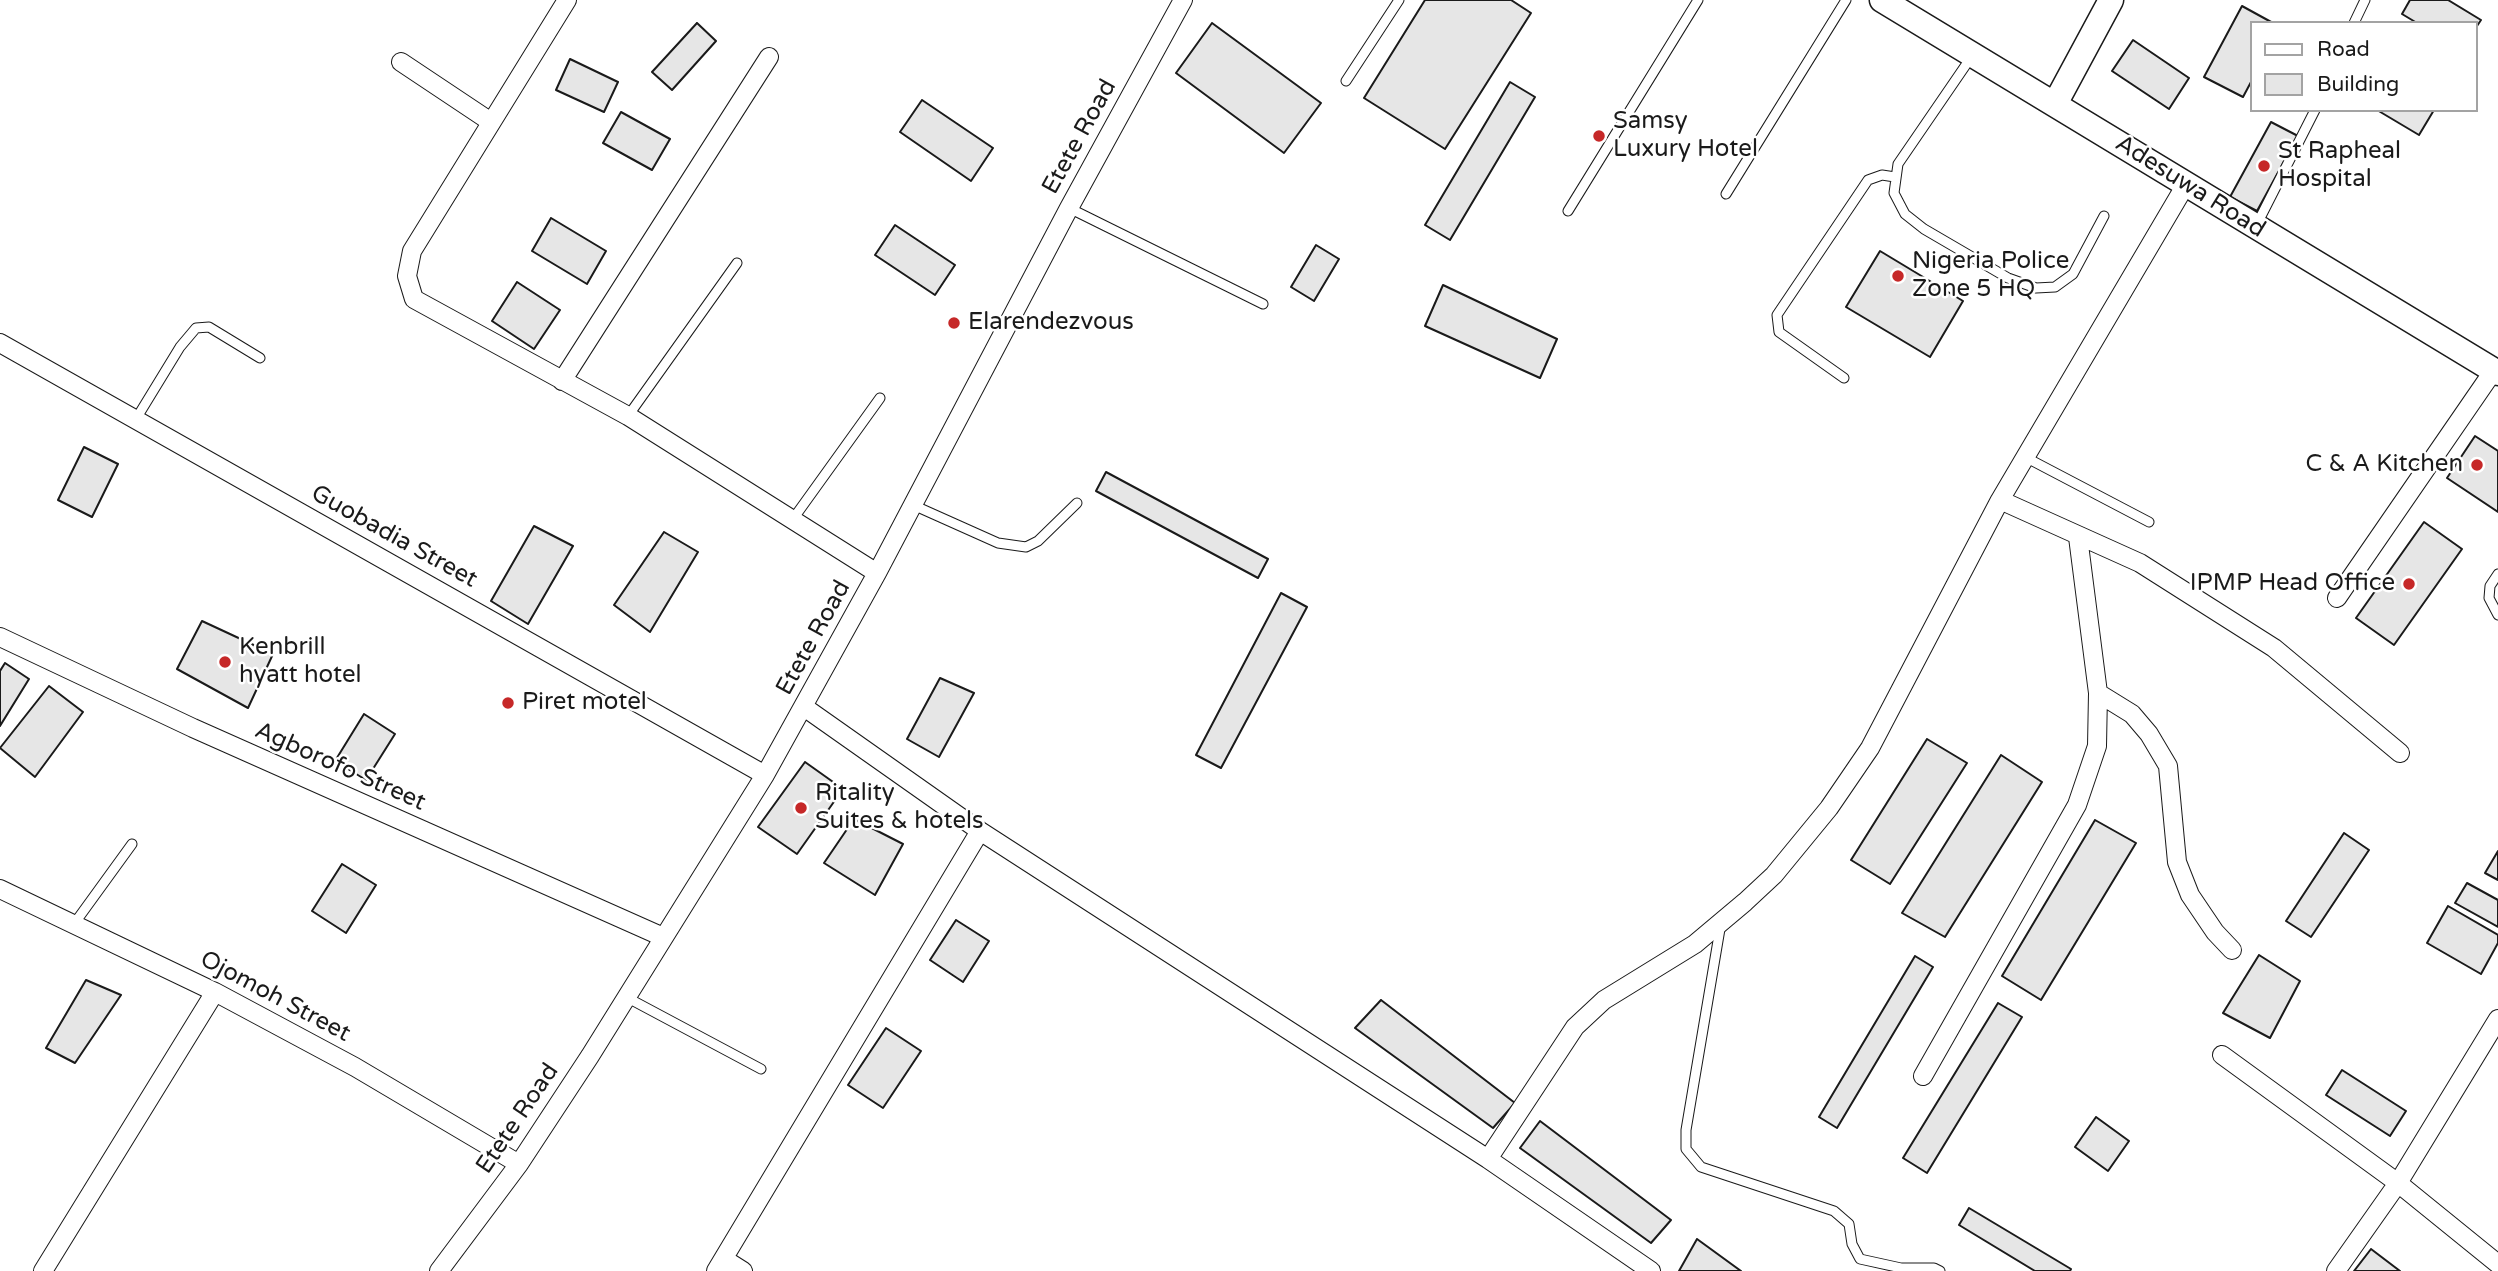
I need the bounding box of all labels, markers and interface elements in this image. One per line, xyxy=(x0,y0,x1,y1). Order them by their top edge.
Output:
legend xyxy=(2250,21,2477,112)
text: Road xyxy=(2317,37,2370,62)
text: Building xyxy=(2317,72,2399,97)
street label: Etete Road xyxy=(1037,75,1123,199)
place label: Samsy Luxury Hotel xyxy=(1613,108,1758,164)
marker: Samsy Luxury Hotel xyxy=(1591,128,1607,144)
street label: Adesuwa Road xyxy=(2110,129,2270,245)
place label: St Rapheal Hospital xyxy=(2278,138,2401,194)
marker: St Rapheal Hospital xyxy=(2256,158,2272,174)
place label: Nigeria Police Zone 5 HQ xyxy=(1912,248,2069,304)
marker: Nigeria Police Zone 5 HQ xyxy=(1890,268,1906,284)
place label: Elarendezvous xyxy=(968,309,1134,337)
marker: Elarendezvous xyxy=(946,315,962,331)
place label: C & A Kitchen xyxy=(2305,451,2463,479)
marker: C & A Kitchen xyxy=(2469,457,2485,473)
street label: Guobadia Street xyxy=(306,479,482,595)
place label: IPMP Head Office xyxy=(2190,570,2395,598)
street label: Etete Road xyxy=(771,576,857,700)
marker: IPMP Head Office xyxy=(2401,576,2417,592)
place label: Kenbrill hyatt hotel xyxy=(239,634,362,690)
marker: Kenbrill hyatt hotel xyxy=(217,654,233,670)
place label: Piret motel xyxy=(522,689,647,717)
marker: Piret motel xyxy=(500,695,516,711)
street label: Agborofo Street xyxy=(250,716,430,818)
place label: Ritality Suites & hotels xyxy=(815,780,984,836)
marker: Ritality Suites & hotels xyxy=(793,800,809,816)
street label: Ojomoh Street xyxy=(195,945,355,1049)
street label: Etete Road xyxy=(471,1058,565,1180)

